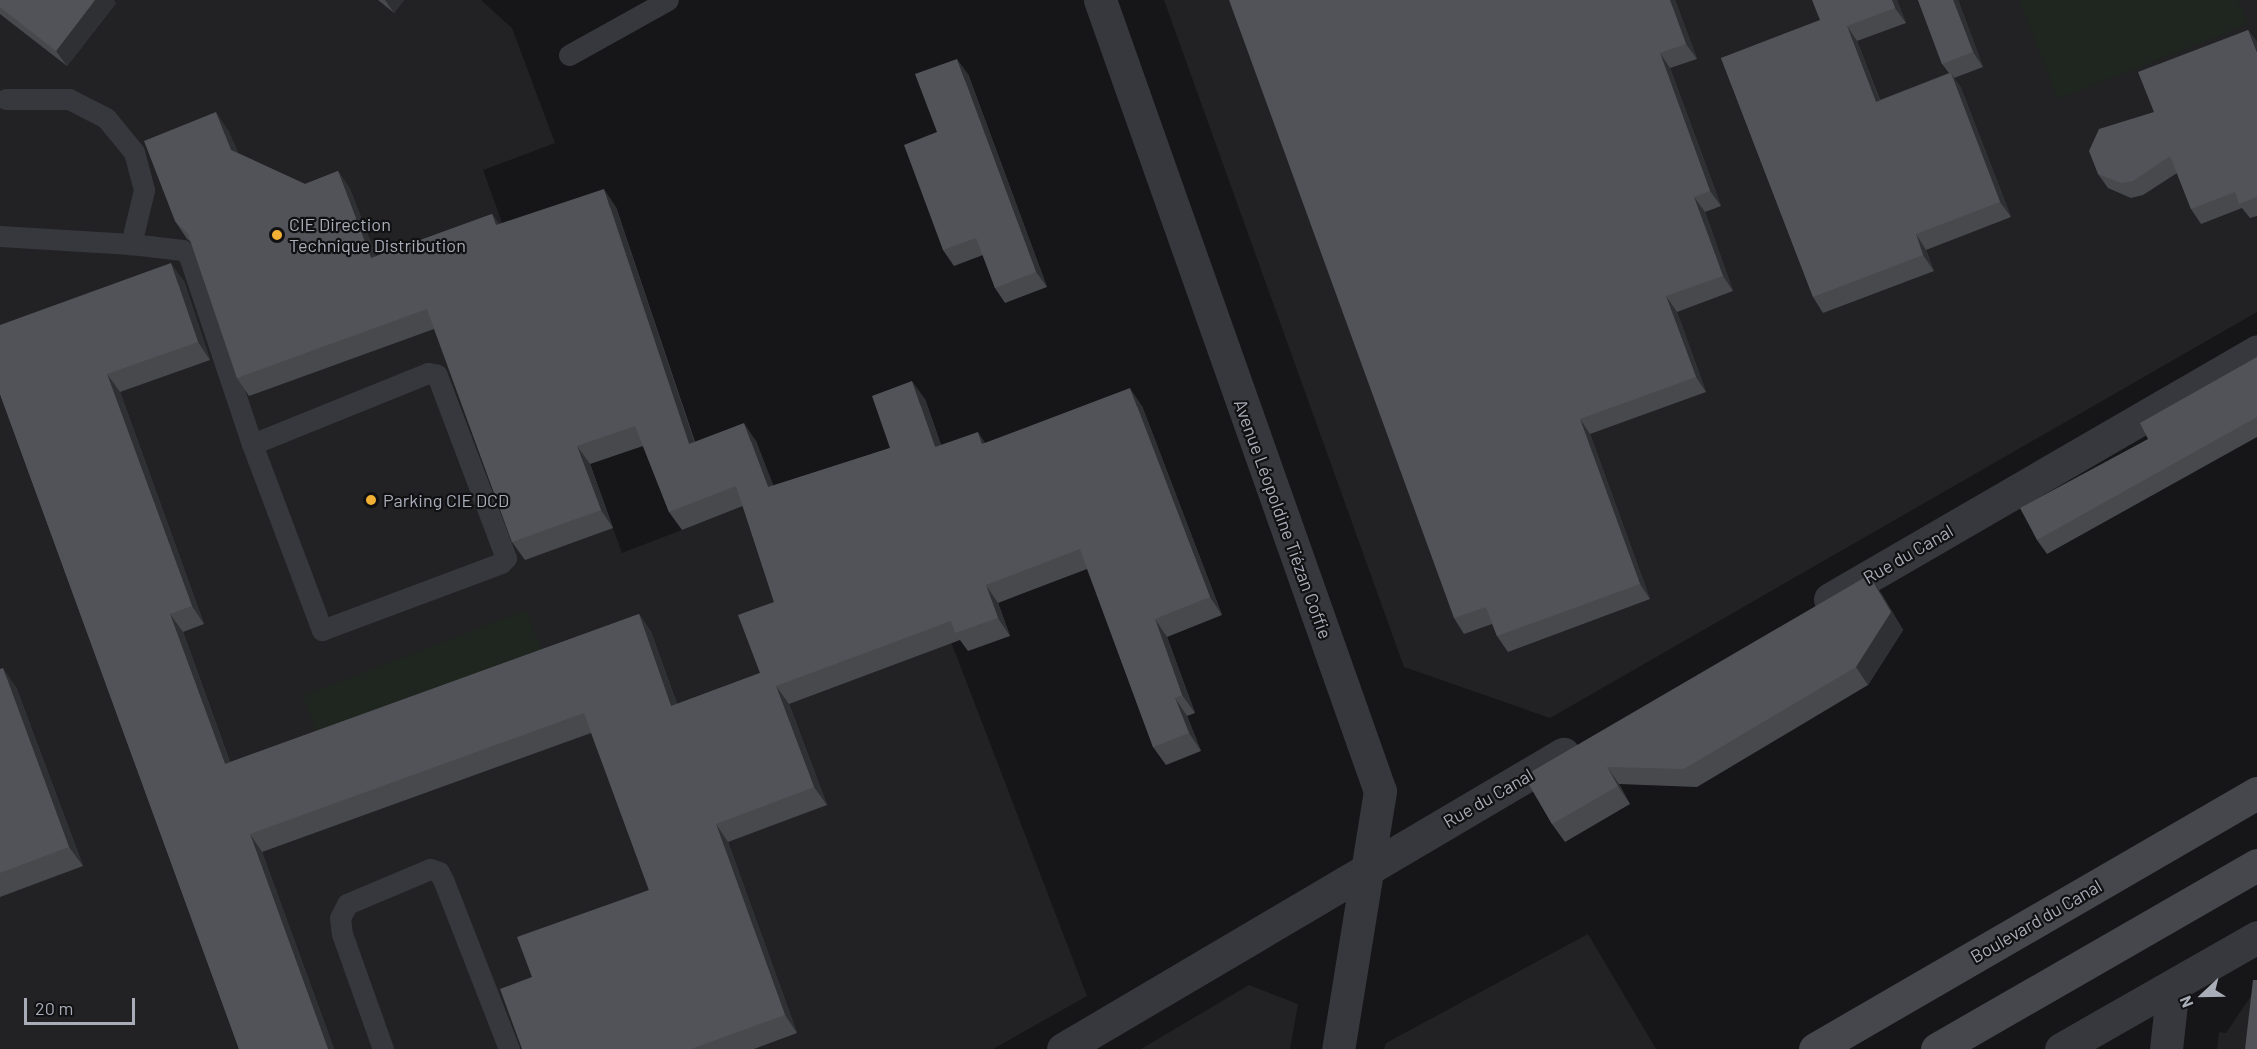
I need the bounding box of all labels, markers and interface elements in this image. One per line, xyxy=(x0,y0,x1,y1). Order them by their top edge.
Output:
place label: CIE Direction Technique Distribution xyxy=(289,214,466,256)
marker: CIE Direction Technique Distribution xyxy=(270,228,284,242)
street label: Avenue Léopoldine Tiézan Coffie xyxy=(1230,396,1336,642)
place label: Parking CIE DCD xyxy=(383,489,509,511)
marker: Parking CIE DCD xyxy=(364,493,378,507)
street label: Rue du Canal xyxy=(1859,520,1957,588)
street label: Rue du Canal xyxy=(1439,764,1537,832)
street label: Boulevard du Canal xyxy=(1967,875,2105,967)
north arrow xyxy=(2173,965,2233,1025)
scale bar xyxy=(27,986,138,1024)
text: N xyxy=(2175,993,2197,1010)
text: 20 m xyxy=(35,997,73,1019)

